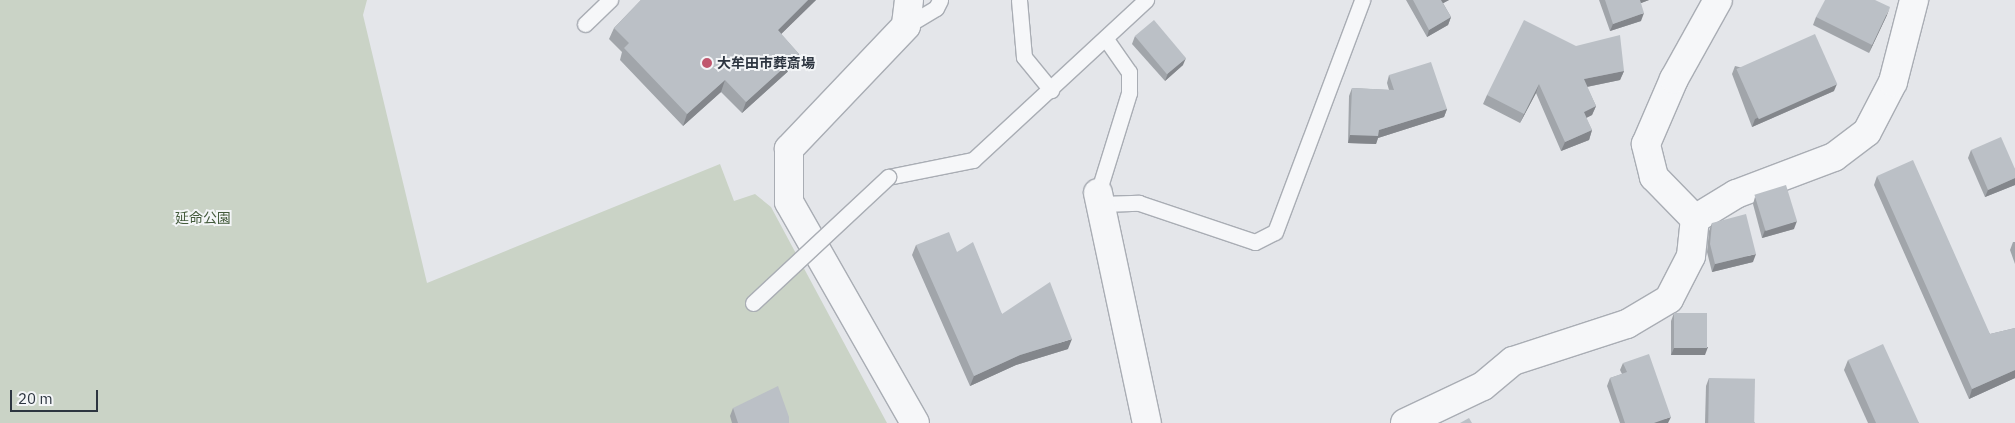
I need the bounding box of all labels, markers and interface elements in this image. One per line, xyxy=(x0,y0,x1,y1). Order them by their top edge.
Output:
place label: 大牟田市葬斎場 xyxy=(717,55,815,71)
marker: 大牟田市葬斎場 xyxy=(701,57,713,69)
park label: 延命公園 xyxy=(175,210,231,226)
scale bar xyxy=(12,380,100,412)
text: 20 m xyxy=(18,389,53,408)

